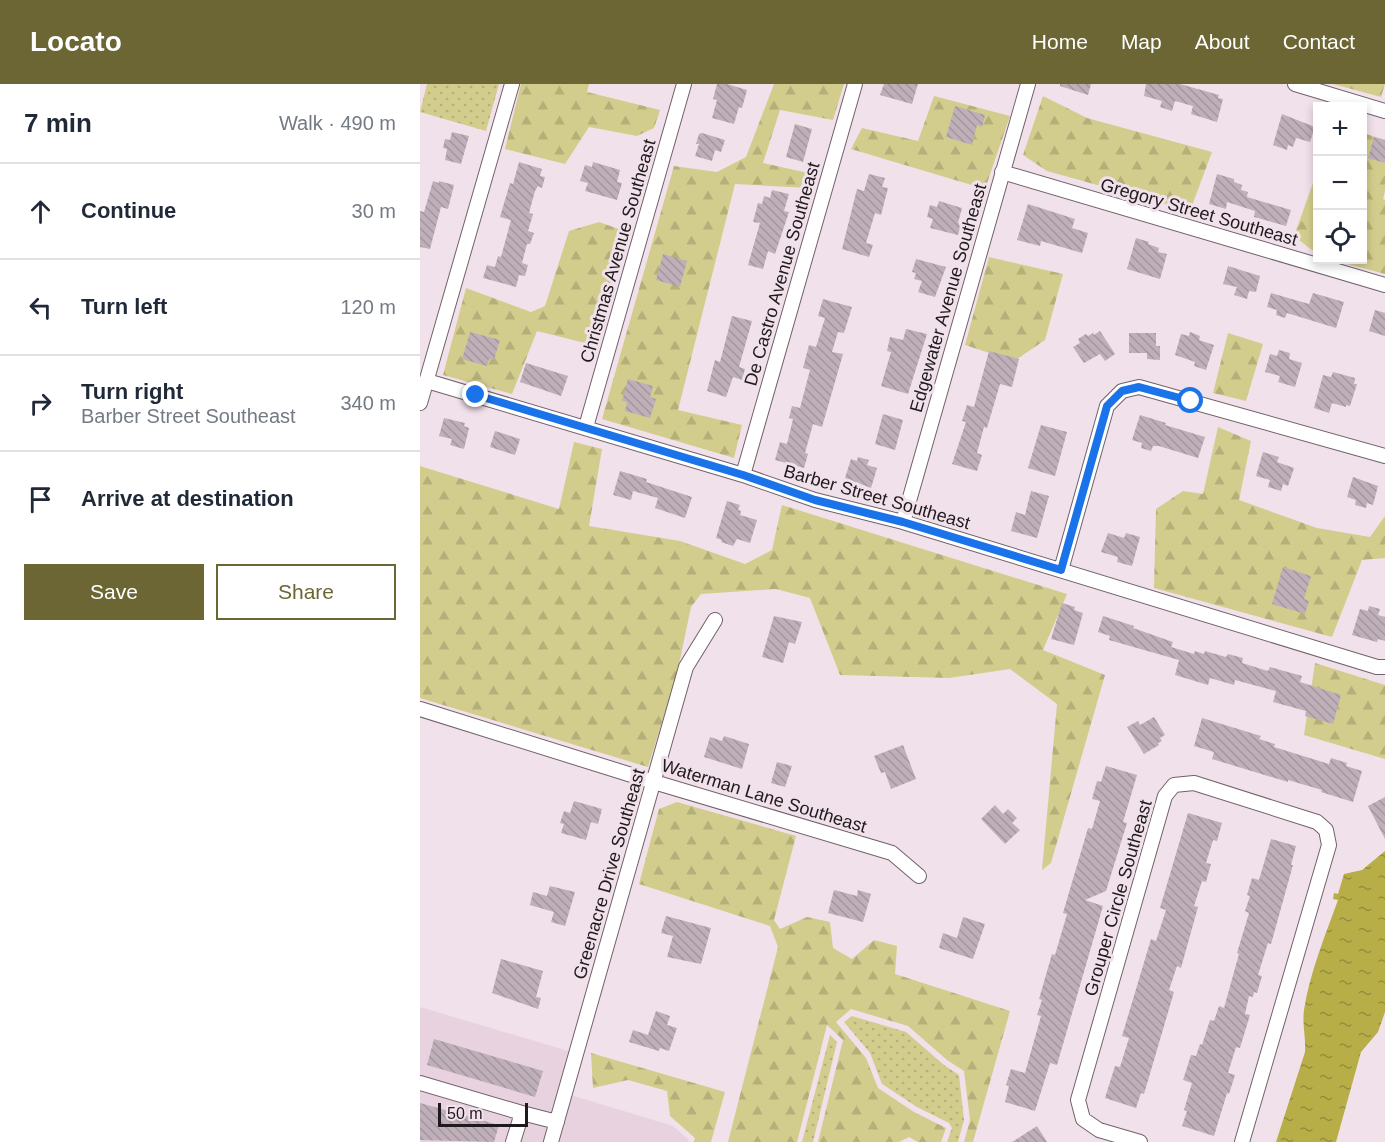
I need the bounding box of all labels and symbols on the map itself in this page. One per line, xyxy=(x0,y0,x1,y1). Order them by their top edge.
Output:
street label: Christmas Avenue Southeast xyxy=(576,137,660,365)
street label: De Castro Avenue Southeast xyxy=(740,160,824,388)
street label: Gregory Street Southeast xyxy=(1098,174,1300,250)
street label: Edgewater Avenue Southeast xyxy=(906,181,990,415)
route end xyxy=(462,381,488,407)
route start xyxy=(1177,387,1203,413)
street label: Barber Street Southeast xyxy=(781,461,973,533)
street label: Waterman Lane Southeast xyxy=(659,755,869,837)
street label: Greenacre Drive Southeast xyxy=(569,766,649,982)
street label: Grouper Circle Southeast xyxy=(1080,798,1156,998)
scale bar xyxy=(438,1100,528,1128)

